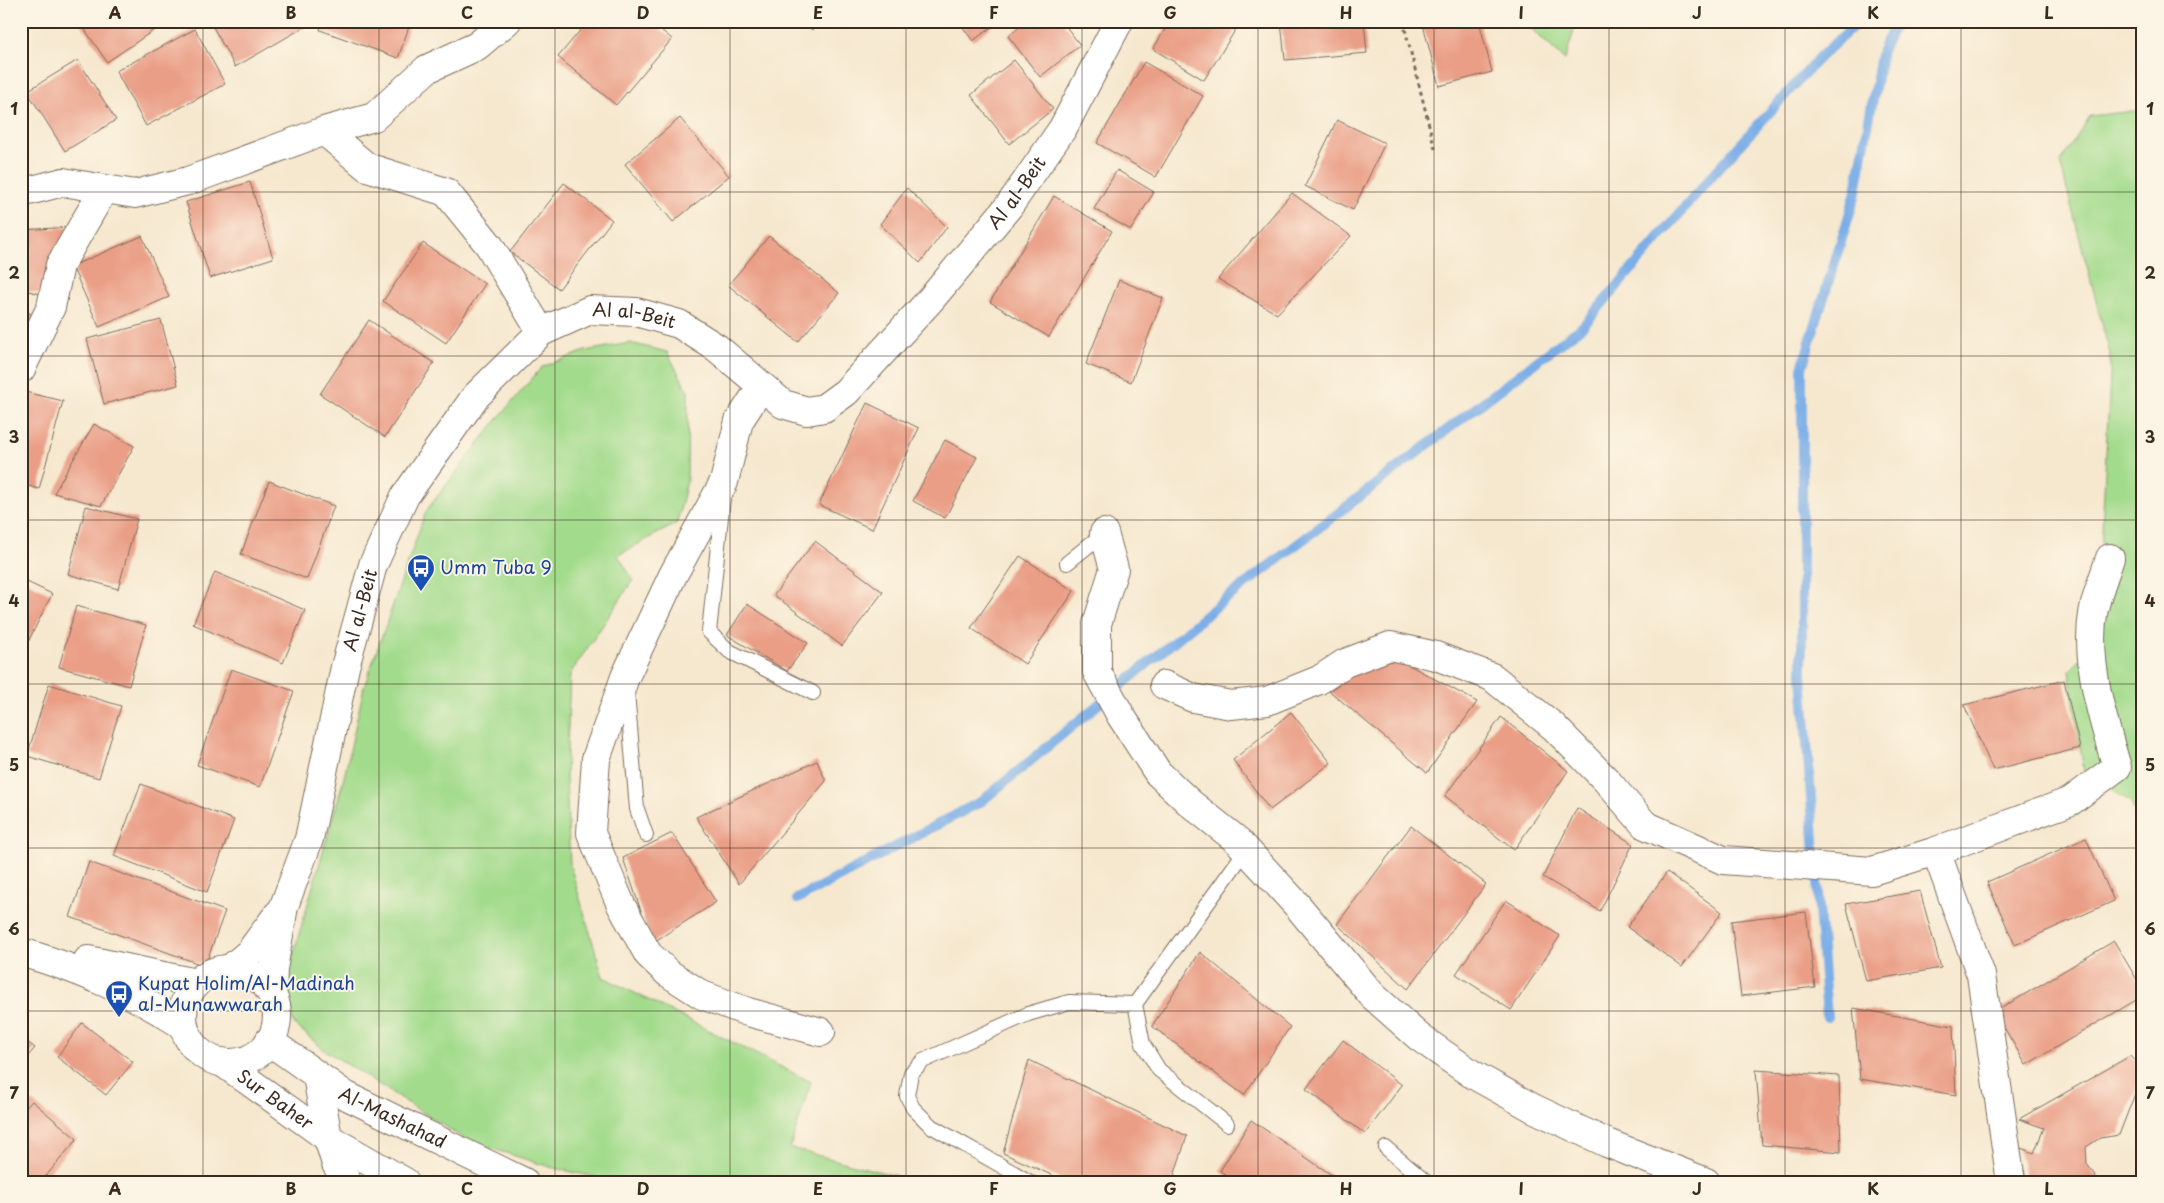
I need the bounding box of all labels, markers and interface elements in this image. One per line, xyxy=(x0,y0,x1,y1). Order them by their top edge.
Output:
text: A xyxy=(109,0,122,24)
text: B xyxy=(286,0,297,24)
text: C xyxy=(461,0,473,24)
text: D xyxy=(637,0,649,24)
text: E xyxy=(813,0,823,24)
text: F xyxy=(989,0,999,24)
text: G xyxy=(1163,0,1177,24)
text: H xyxy=(1340,0,1352,24)
text: I xyxy=(1518,0,1524,24)
text: J xyxy=(1692,0,1702,24)
text: K xyxy=(1867,0,1879,24)
text: L xyxy=(2044,0,2054,24)
text: 1 xyxy=(10,96,18,120)
text: 1 xyxy=(2146,96,2154,120)
street label: Al al-Beit xyxy=(980,150,1052,234)
text: 2 xyxy=(8,260,20,284)
text: 2 xyxy=(2144,260,2156,284)
street label: Al al-Beit xyxy=(592,295,679,334)
text: 3 xyxy=(9,424,19,448)
text: 3 xyxy=(2145,424,2155,448)
bus stop icon: Umm Tuba 9 xyxy=(406,553,436,592)
place label: Umm Tuba 9 xyxy=(440,553,552,580)
street label: Al al-Beit xyxy=(335,566,383,654)
text: 4 xyxy=(9,588,20,612)
text: 4 xyxy=(2145,588,2156,612)
text: 5 xyxy=(9,752,19,776)
text: 5 xyxy=(2145,752,2155,776)
text: 6 xyxy=(8,916,20,940)
text: 6 xyxy=(2144,916,2156,940)
place label: Kupat Holim/Al-Madinah al-Munawwarah xyxy=(138,969,355,1017)
bus stop icon: Kupat Holim/Al-Madinah al-Munawwarah xyxy=(104,979,134,1018)
street label: Sur Baher xyxy=(232,1062,320,1136)
street label: Al-Mashahad xyxy=(335,1079,451,1154)
text: 7 xyxy=(9,1080,19,1104)
text: 7 xyxy=(2145,1080,2155,1104)
text: A xyxy=(109,1176,122,1200)
text: B xyxy=(286,1176,297,1200)
text: C xyxy=(461,1176,473,1200)
text: D xyxy=(637,1176,649,1200)
text: E xyxy=(813,1176,823,1200)
text: F xyxy=(989,1176,999,1200)
text: G xyxy=(1163,1176,1177,1200)
text: H xyxy=(1340,1176,1352,1200)
text: I xyxy=(1518,1176,1524,1200)
text: J xyxy=(1692,1176,1702,1200)
text: K xyxy=(1867,1176,1879,1200)
text: L xyxy=(2044,1176,2054,1200)

